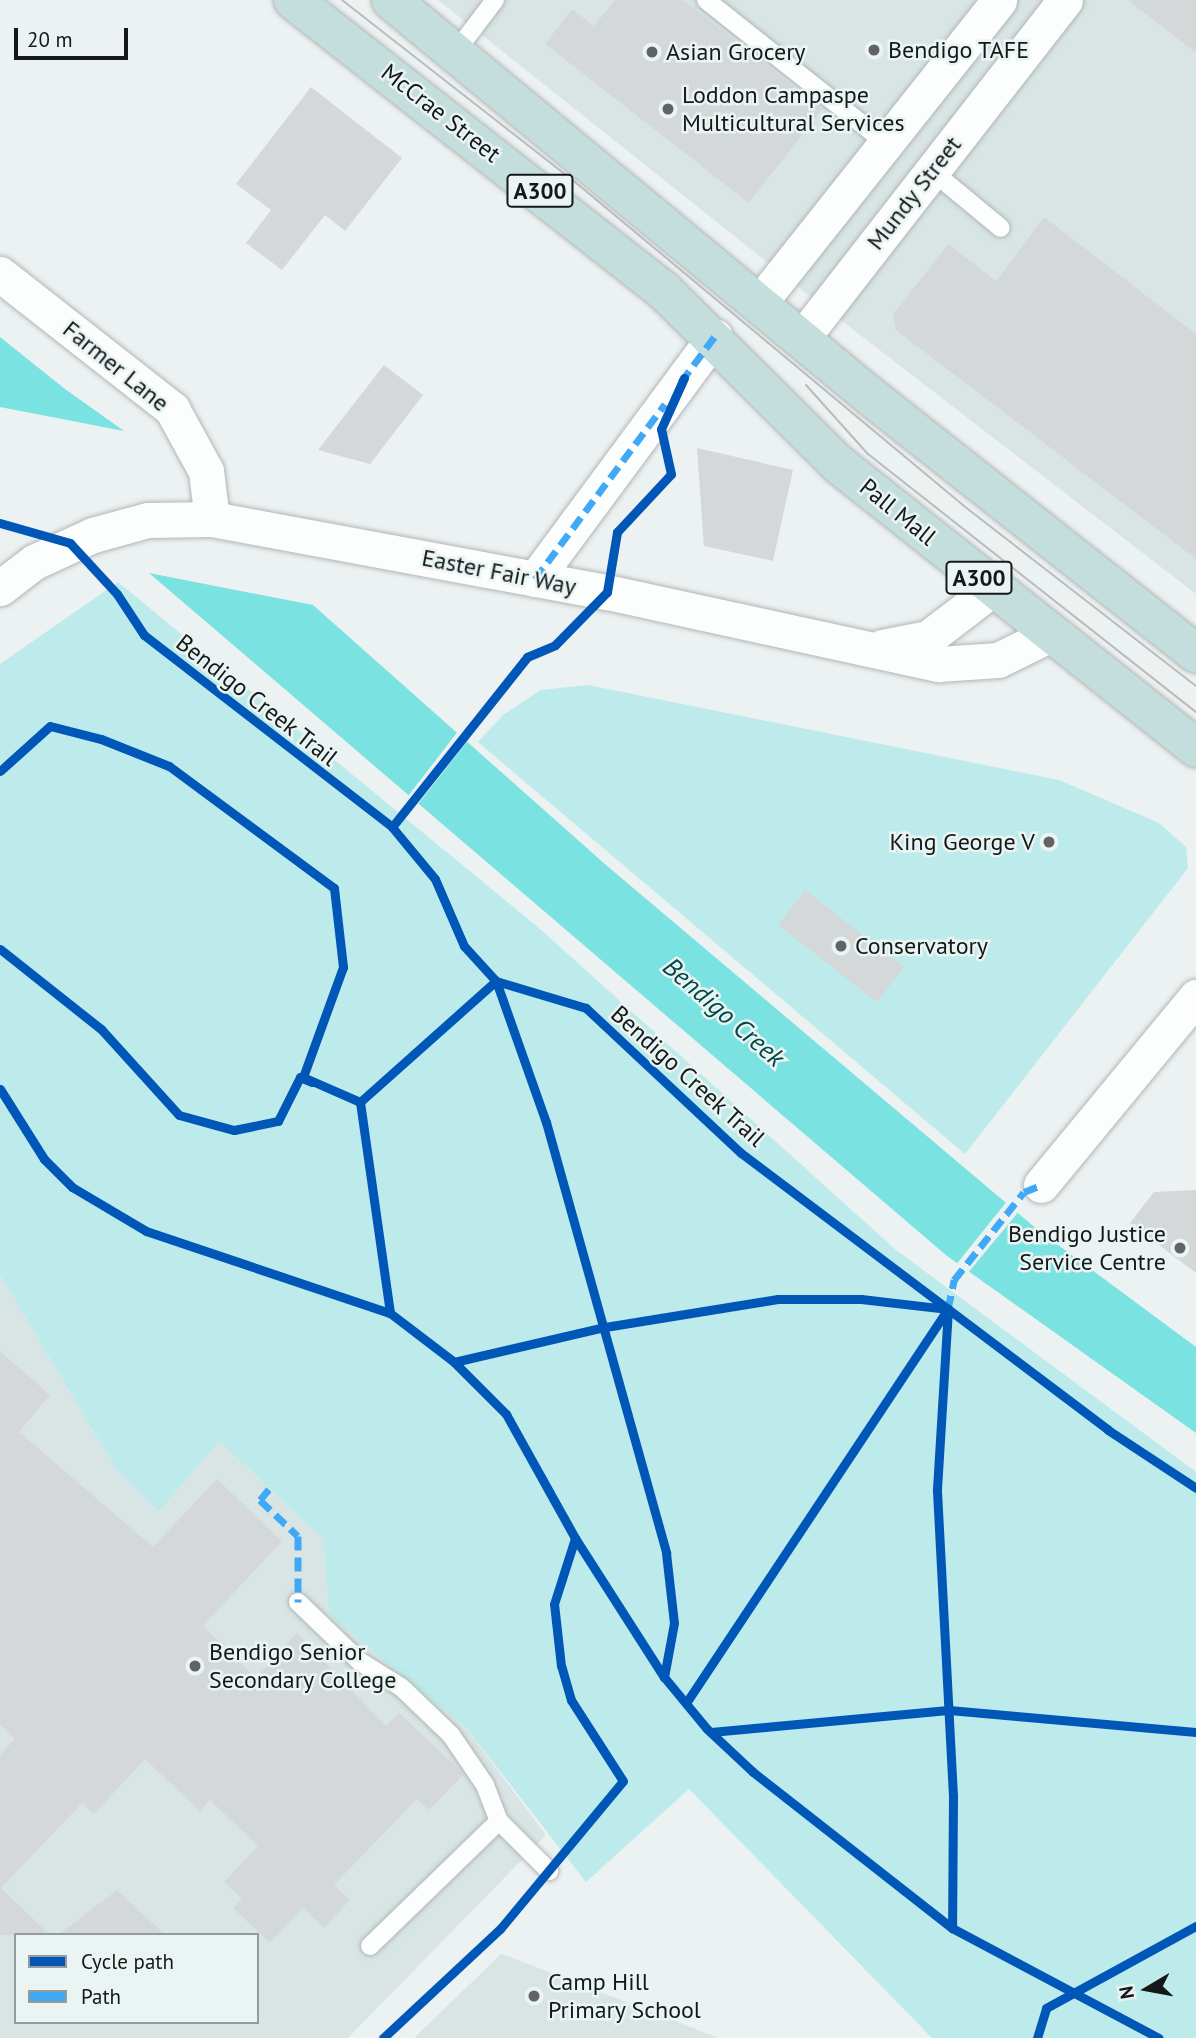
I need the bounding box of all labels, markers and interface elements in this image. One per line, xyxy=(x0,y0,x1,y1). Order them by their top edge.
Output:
scale bar xyxy=(18,14,131,58)
text: 20 m xyxy=(27,26,73,53)
place label: Bendigo TAFE xyxy=(888,36,1030,64)
place label: Asian Grocery xyxy=(666,38,806,66)
marker: Bendigo TAFE xyxy=(866,42,882,58)
marker: Asian Grocery xyxy=(644,44,660,60)
street label: McCrae Street xyxy=(376,58,506,168)
place label: Loddon Campaspe Multicultural Services xyxy=(682,81,904,137)
marker: Loddon Campaspe Multicultural Services xyxy=(660,101,676,117)
street label: Mundy Street xyxy=(861,130,967,256)
road number: A300 xyxy=(505,172,575,210)
street label: Farmer Lane xyxy=(57,315,175,417)
street label: Pall Mall xyxy=(854,473,942,551)
street label: Easter Fair Way xyxy=(419,543,579,601)
road number: A300 xyxy=(944,558,1014,598)
street label: Bendigo Creek Trail xyxy=(170,628,344,772)
place label: King George V xyxy=(889,828,1035,856)
marker: King George V xyxy=(1041,834,1057,850)
place label: Conservatory xyxy=(855,932,988,960)
marker: Conservatory xyxy=(833,938,849,954)
water label: Bendigo Creek xyxy=(657,951,791,1073)
street label: Bendigo Creek Trail xyxy=(605,999,771,1153)
place label: Bendigo Justice Service Centre xyxy=(1008,1220,1166,1276)
marker: Bendigo Justice Service Centre xyxy=(1172,1240,1188,1256)
place label: Bendigo Senior Secondary College xyxy=(209,1638,397,1694)
marker: Bendigo Senior Secondary College xyxy=(187,1658,203,1674)
legend xyxy=(14,1933,259,2024)
text: Cycle path xyxy=(81,1948,174,1975)
north arrow xyxy=(1112,1954,1182,2024)
place label: Camp Hill Primary School xyxy=(548,1968,702,2024)
text: Path xyxy=(81,1983,121,2010)
text: N xyxy=(1113,1984,1139,2001)
marker: Camp Hill Primary School xyxy=(526,1988,542,2004)

